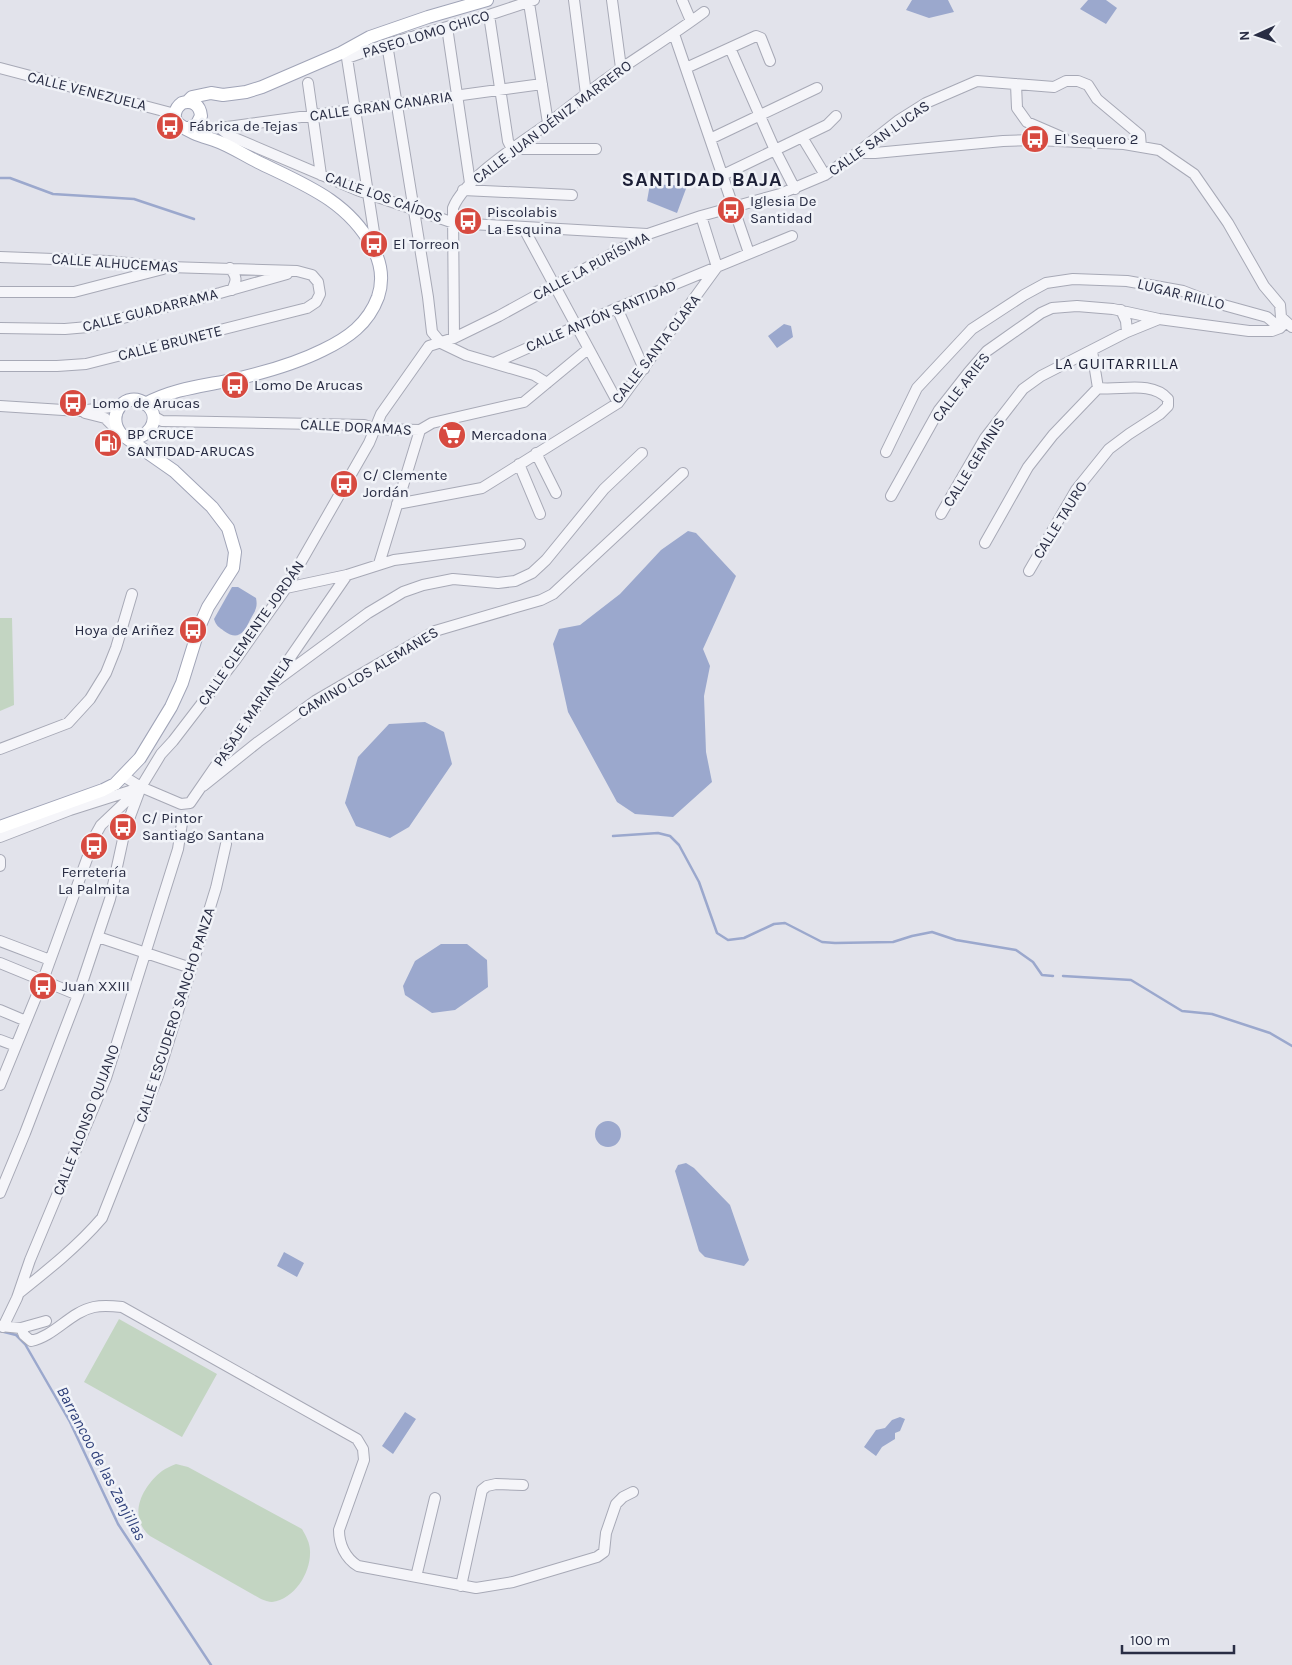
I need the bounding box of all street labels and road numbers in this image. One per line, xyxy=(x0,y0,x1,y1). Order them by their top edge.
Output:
street label: PASEO LOMO CHICO xyxy=(360,6,492,62)
street label: CALLE JUAN DÉNIZ MARRERO xyxy=(469,56,635,188)
street label: CALLE VENEZUELA xyxy=(26,67,149,115)
street label: CALLE GRAN CANARIA xyxy=(309,87,454,125)
street label: CALLE SAN LUCAS xyxy=(825,96,933,180)
street label: CALLE LOS CAÍDOS xyxy=(323,167,445,227)
street label: CALLE LA PURÍSIMA xyxy=(530,228,653,304)
street label: CALLE ALHUCEMAS xyxy=(51,250,179,276)
street label: LUGAR RIILLO xyxy=(1136,274,1226,314)
street label: CALLE ANTÓN SANTIDAD xyxy=(523,276,679,356)
street label: CALLE GUADARRAMA xyxy=(81,284,220,336)
street label: CALLE SANTA CLARA xyxy=(608,291,704,407)
street label: CALLE BRUNETE xyxy=(116,321,224,365)
street label: CALLE ARIES xyxy=(928,349,994,425)
street label: CALLE GEMINIS xyxy=(939,414,1009,510)
street label: CALLE DORAMAS xyxy=(300,415,412,439)
street label: CALLE TAURO xyxy=(1029,478,1091,562)
street label: CALLE CLEMENTE JORDÁN xyxy=(194,557,308,709)
street label: CAMINO LOS ALEMANES xyxy=(294,623,442,721)
street label: PASAJE MARIANELA xyxy=(209,652,297,770)
street label: CALLE ESCUDERO SANCHO PANZA xyxy=(132,905,219,1125)
street label: CALLE ALONSO QUIJANO xyxy=(49,1042,123,1198)

